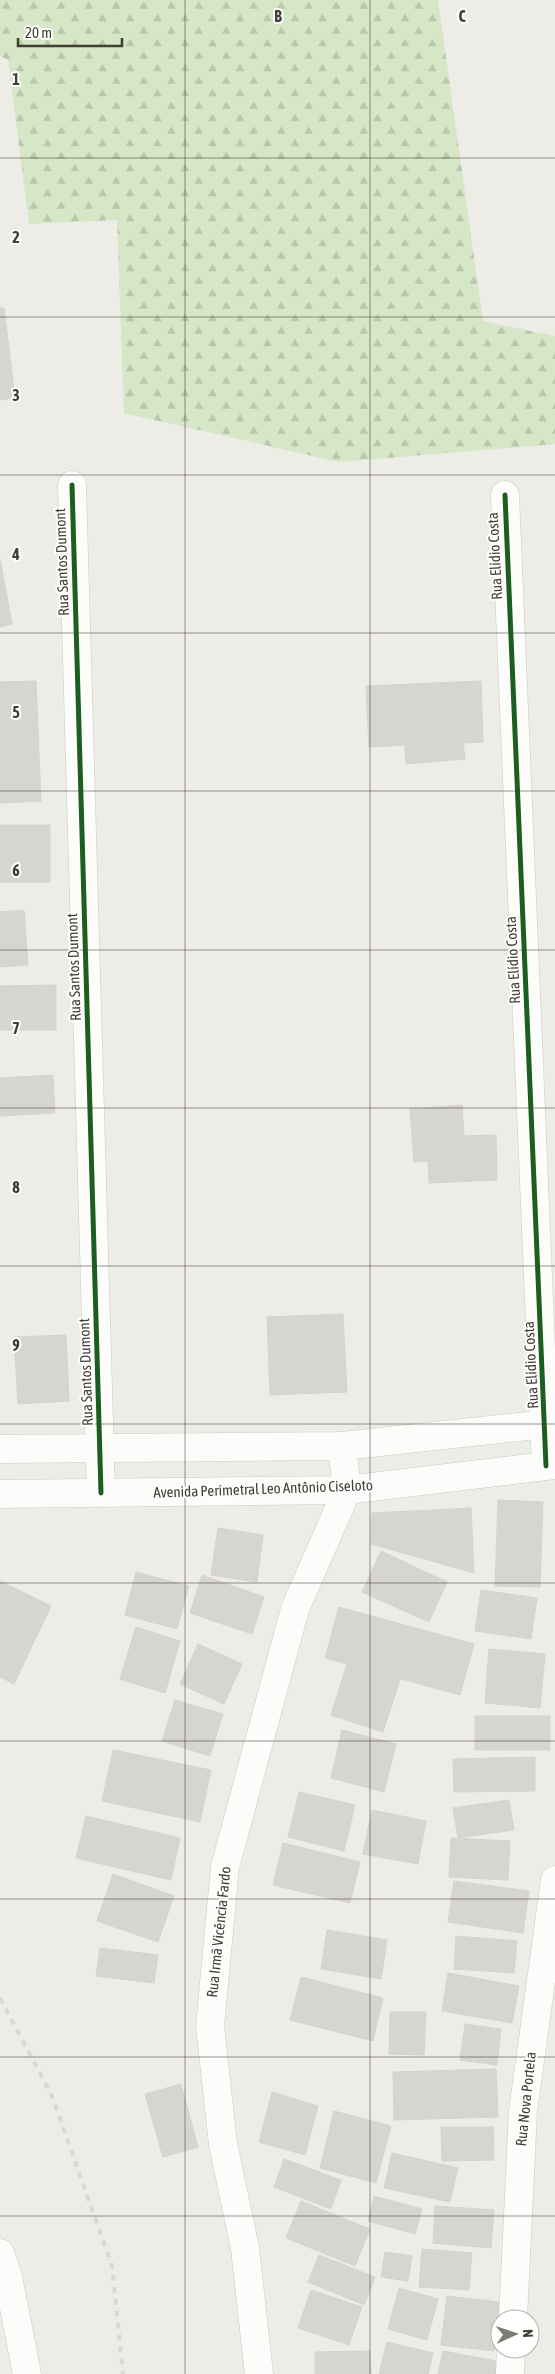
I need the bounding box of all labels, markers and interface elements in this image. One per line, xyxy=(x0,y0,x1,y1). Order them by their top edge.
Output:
text: B xyxy=(274,7,282,25)
text: C xyxy=(458,7,466,25)
scale bar xyxy=(18,15,121,47)
text: 20 m xyxy=(25,24,52,41)
text: 1 xyxy=(12,70,20,88)
text: 2 xyxy=(12,228,20,246)
text: 3 xyxy=(12,386,20,404)
street label: Rua Santos Dumont xyxy=(51,508,72,616)
street label: Rua Elídio Costa xyxy=(484,512,505,600)
text: 4 xyxy=(11,545,20,563)
text: 5 xyxy=(12,703,20,721)
text: 6 xyxy=(12,861,20,879)
street label: Rua Santos Dumont xyxy=(63,913,84,1021)
street label: Rua Elídio Costa xyxy=(502,916,523,1004)
text: 7 xyxy=(12,1019,20,1037)
text: 8 xyxy=(12,1178,20,1196)
street label: Rua Santos Dumont xyxy=(75,1318,96,1426)
street label: Rua Elídio Costa xyxy=(520,1321,541,1409)
text: 9 xyxy=(12,1336,20,1354)
street label: Avenida Perimetral Leo Antônio Ciseloto xyxy=(153,1476,373,1501)
street label: Rua Irmã Vicência Fardo xyxy=(203,1866,234,1998)
street label: Rua Nova Portela xyxy=(512,2051,539,2147)
north arrow xyxy=(490,2309,540,2359)
text: N xyxy=(520,2329,536,2338)

